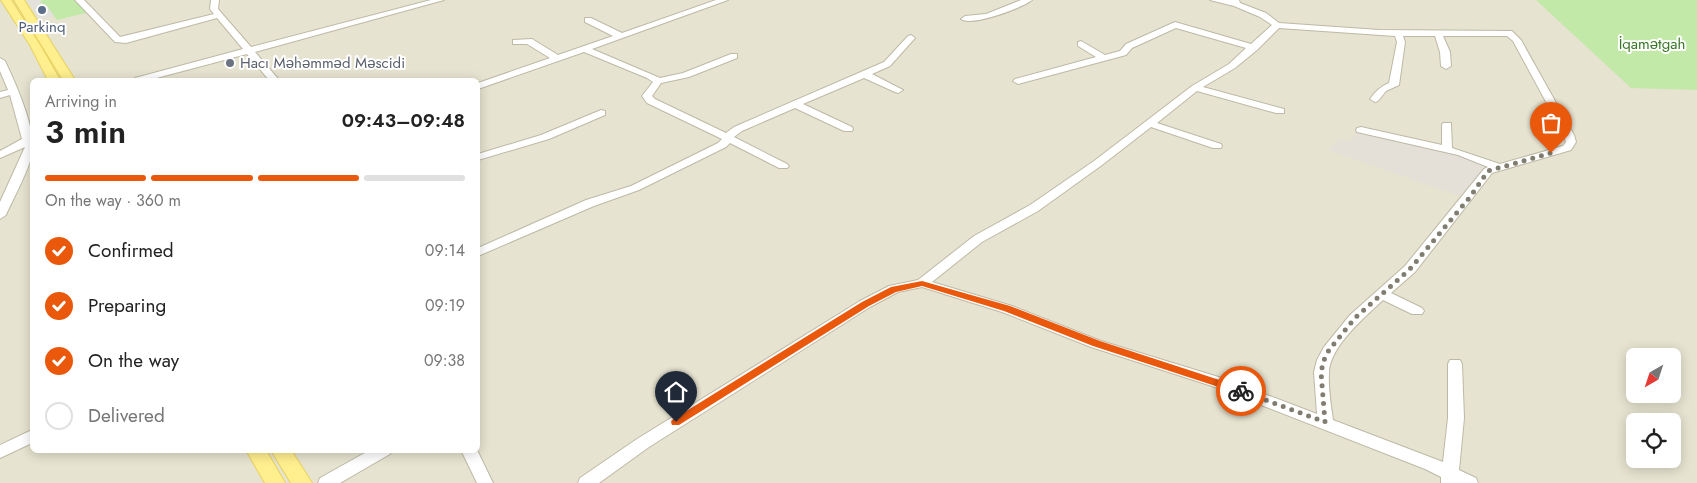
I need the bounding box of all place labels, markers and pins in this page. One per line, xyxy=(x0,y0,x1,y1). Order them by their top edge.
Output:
marker: Parkinq xyxy=(36,4,48,16)
place label: Parkinq xyxy=(18,16,66,38)
place label: Hacı Məhəmməd Məscidi xyxy=(240,52,405,74)
marker: Hacı Məhəmməd Məscidi xyxy=(224,57,236,69)
pin xyxy=(1530,102,1572,153)
pin xyxy=(655,371,697,422)

